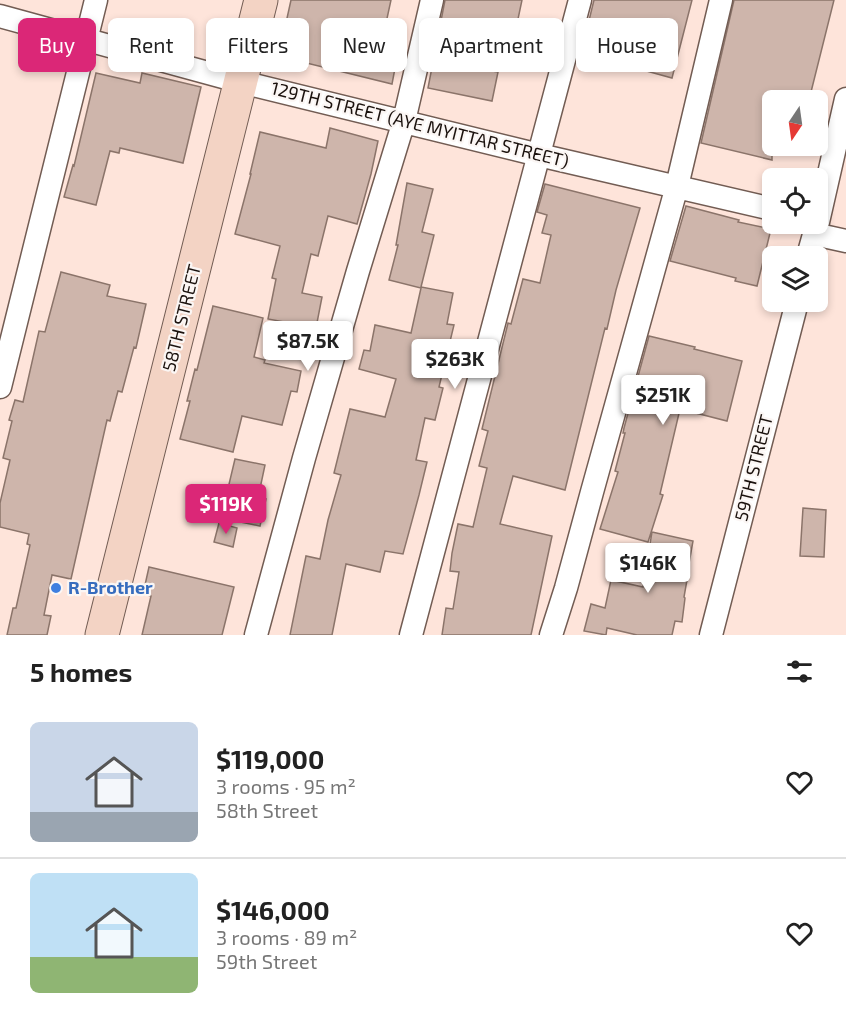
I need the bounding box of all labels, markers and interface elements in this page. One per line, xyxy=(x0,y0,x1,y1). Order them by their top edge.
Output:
chip: Buy xyxy=(18,18,96,72)
chip: Rent xyxy=(108,18,194,72)
chip: Filters xyxy=(206,18,309,72)
chip: New xyxy=(321,18,407,72)
chip: Apartment xyxy=(419,18,564,72)
chip: House xyxy=(576,18,678,72)
street label: 129TH STREET (AYE MYITTAR STREET) xyxy=(269,76,571,172)
north arrow xyxy=(762,90,828,156)
map controls xyxy=(762,90,828,312)
button: locate xyxy=(762,168,828,234)
button: layers xyxy=(762,246,828,312)
street label: 58TH STREET xyxy=(157,262,205,373)
pin: $87.5K xyxy=(259,321,357,372)
text: $87.5K xyxy=(277,328,339,352)
pin: $263K xyxy=(413,339,497,390)
text: $263K xyxy=(425,346,485,370)
pin: $251K xyxy=(621,375,705,426)
text: $251K xyxy=(635,382,691,406)
street label: 59TH STREET xyxy=(729,412,777,523)
pin: $119K xyxy=(184,484,268,535)
text: $119K xyxy=(199,491,253,515)
pin: $146K xyxy=(606,543,690,594)
text: $146K xyxy=(619,550,677,574)
place label: R-Brother xyxy=(68,576,153,598)
marker: R-Brother xyxy=(49,581,63,595)
icon: filters xyxy=(783,655,816,688)
text: 5 homes xyxy=(30,656,132,687)
text: $119,000 xyxy=(216,743,324,774)
icon: home xyxy=(78,746,150,818)
icon: heart xyxy=(783,766,816,799)
text: 3 rooms · 95 m² xyxy=(216,774,356,798)
text: 58th Street xyxy=(216,798,318,822)
text: $146,000 xyxy=(216,894,330,925)
icon: home xyxy=(78,897,150,969)
icon: heart xyxy=(783,917,816,950)
text: 3 rooms · 89 m² xyxy=(216,925,357,949)
text: 59th Street xyxy=(216,949,317,973)

